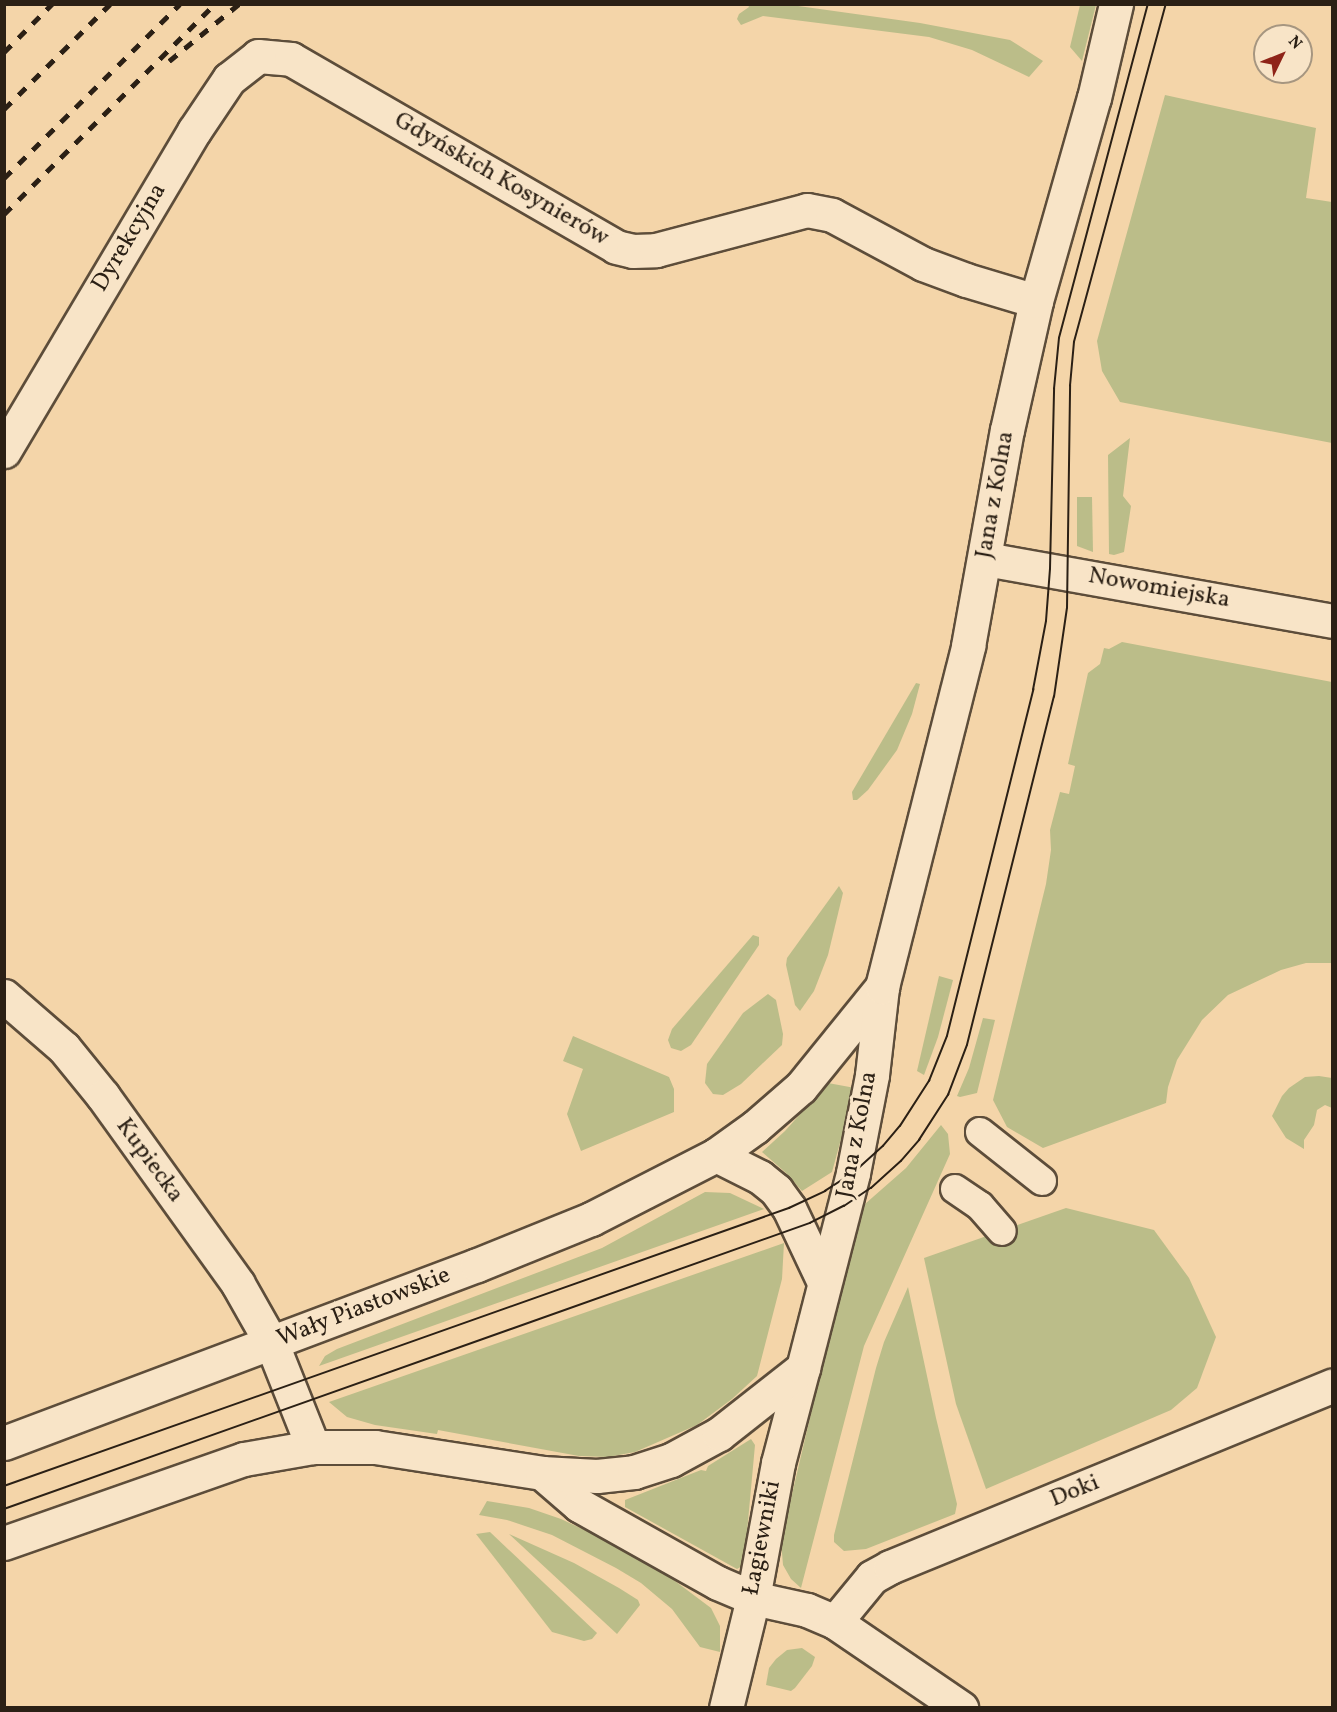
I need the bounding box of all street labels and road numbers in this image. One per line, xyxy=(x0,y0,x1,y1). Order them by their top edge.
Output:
street label: Gdyńskich Kosynierów xyxy=(389,107,613,253)
street label: Dyrekcyjna xyxy=(86,179,174,297)
street label: Jana z Kolna xyxy=(971,429,1021,561)
street label: Nowomiejska xyxy=(1086,562,1232,616)
street label: Jana z Kolna xyxy=(832,1069,884,1201)
street label: Kupiecka xyxy=(109,1113,189,1209)
street label: Wały Piastowskie xyxy=(273,1262,455,1354)
street label: Doki xyxy=(1046,1469,1104,1515)
street label: Łagiewniki xyxy=(738,1478,788,1598)

